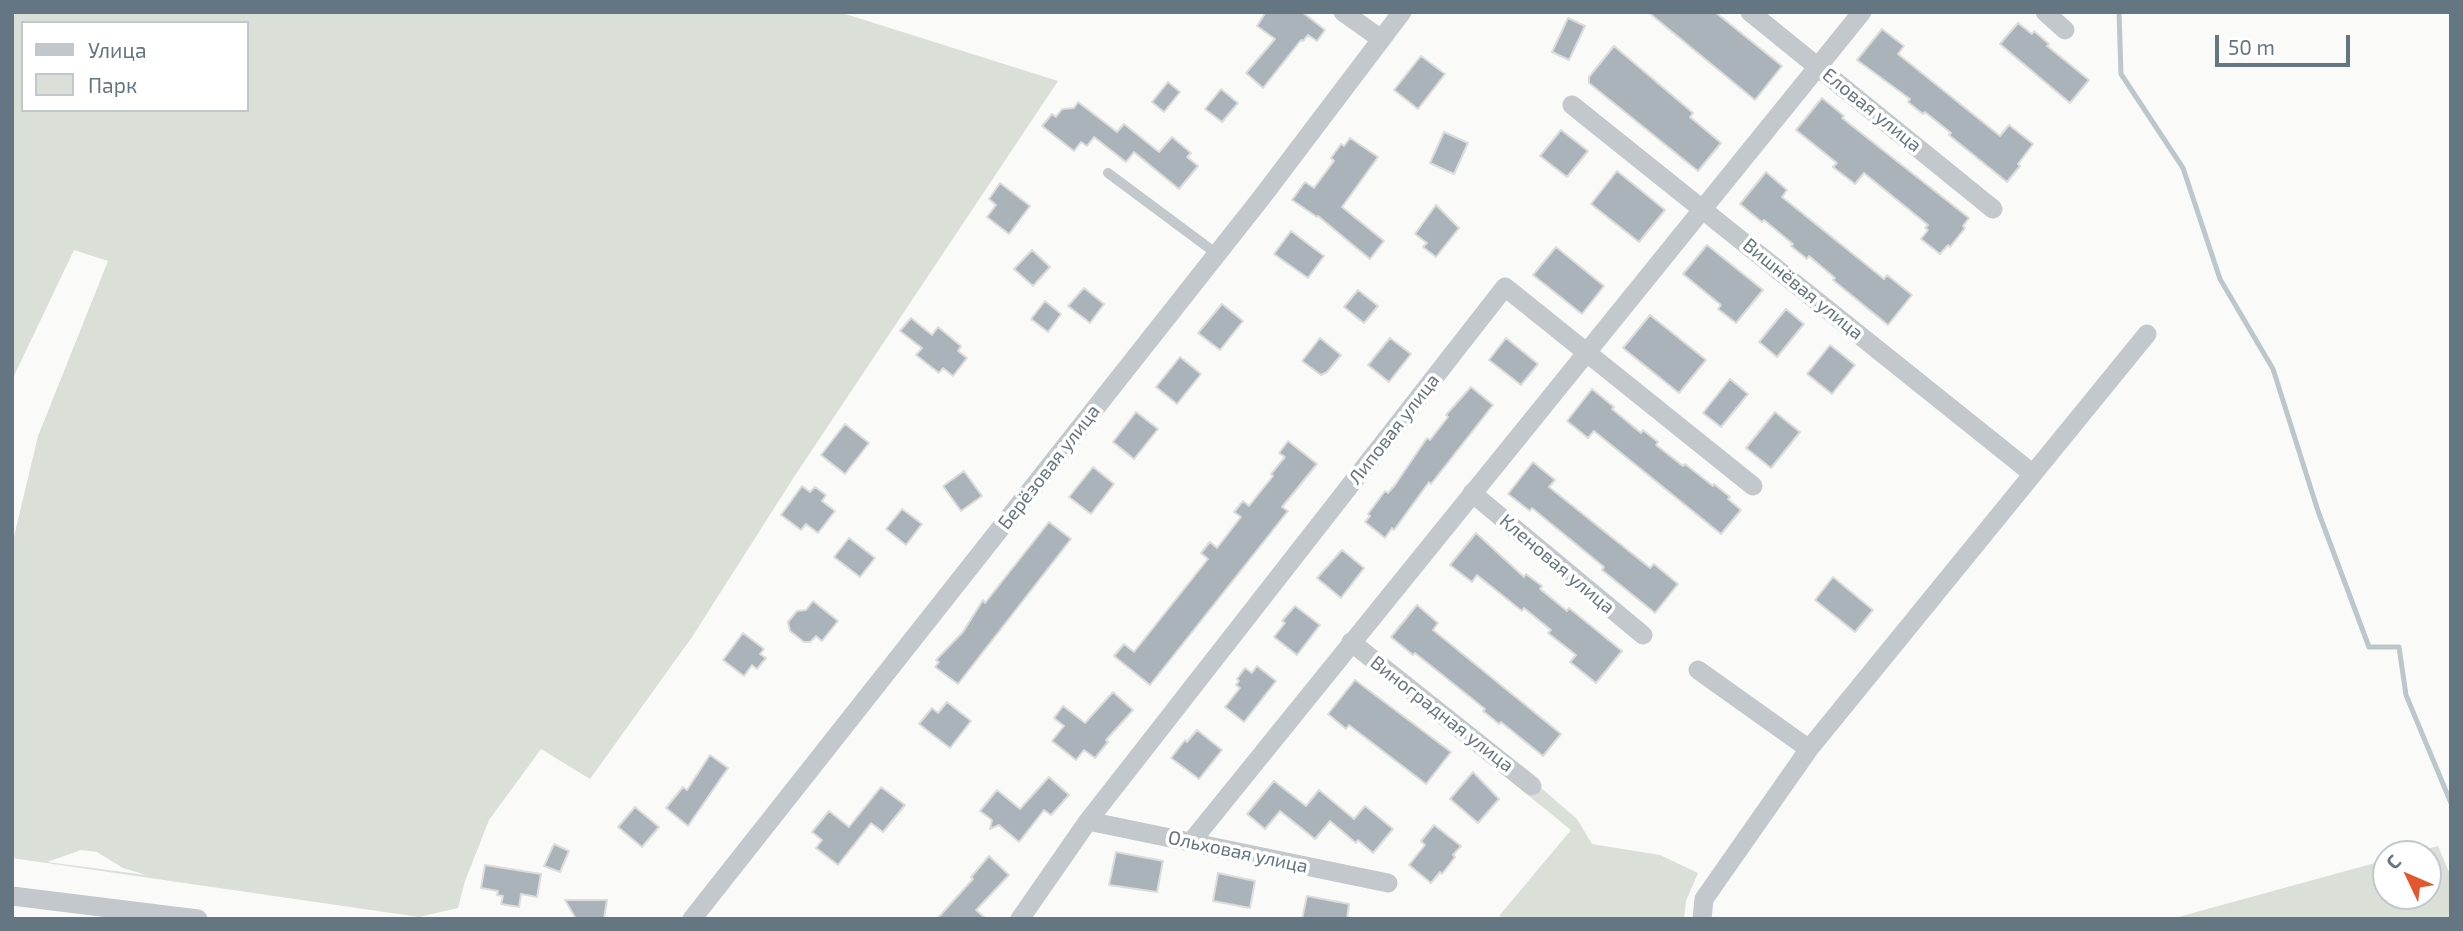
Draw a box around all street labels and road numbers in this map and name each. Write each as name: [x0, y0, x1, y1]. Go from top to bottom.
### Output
street label: Еловая улица: [1818, 63, 1926, 157]
street label: Вишнёвая улица: [1738, 234, 1868, 344]
street label: Липовая улица: [1344, 369, 1444, 489]
street label: Берёзовая улица: [993, 400, 1105, 534]
street label: Кленовая улица: [1495, 509, 1619, 619]
street label: Виноградная улица: [1366, 651, 1518, 777]
street label: Ольховая улица: [1166, 826, 1310, 878]

